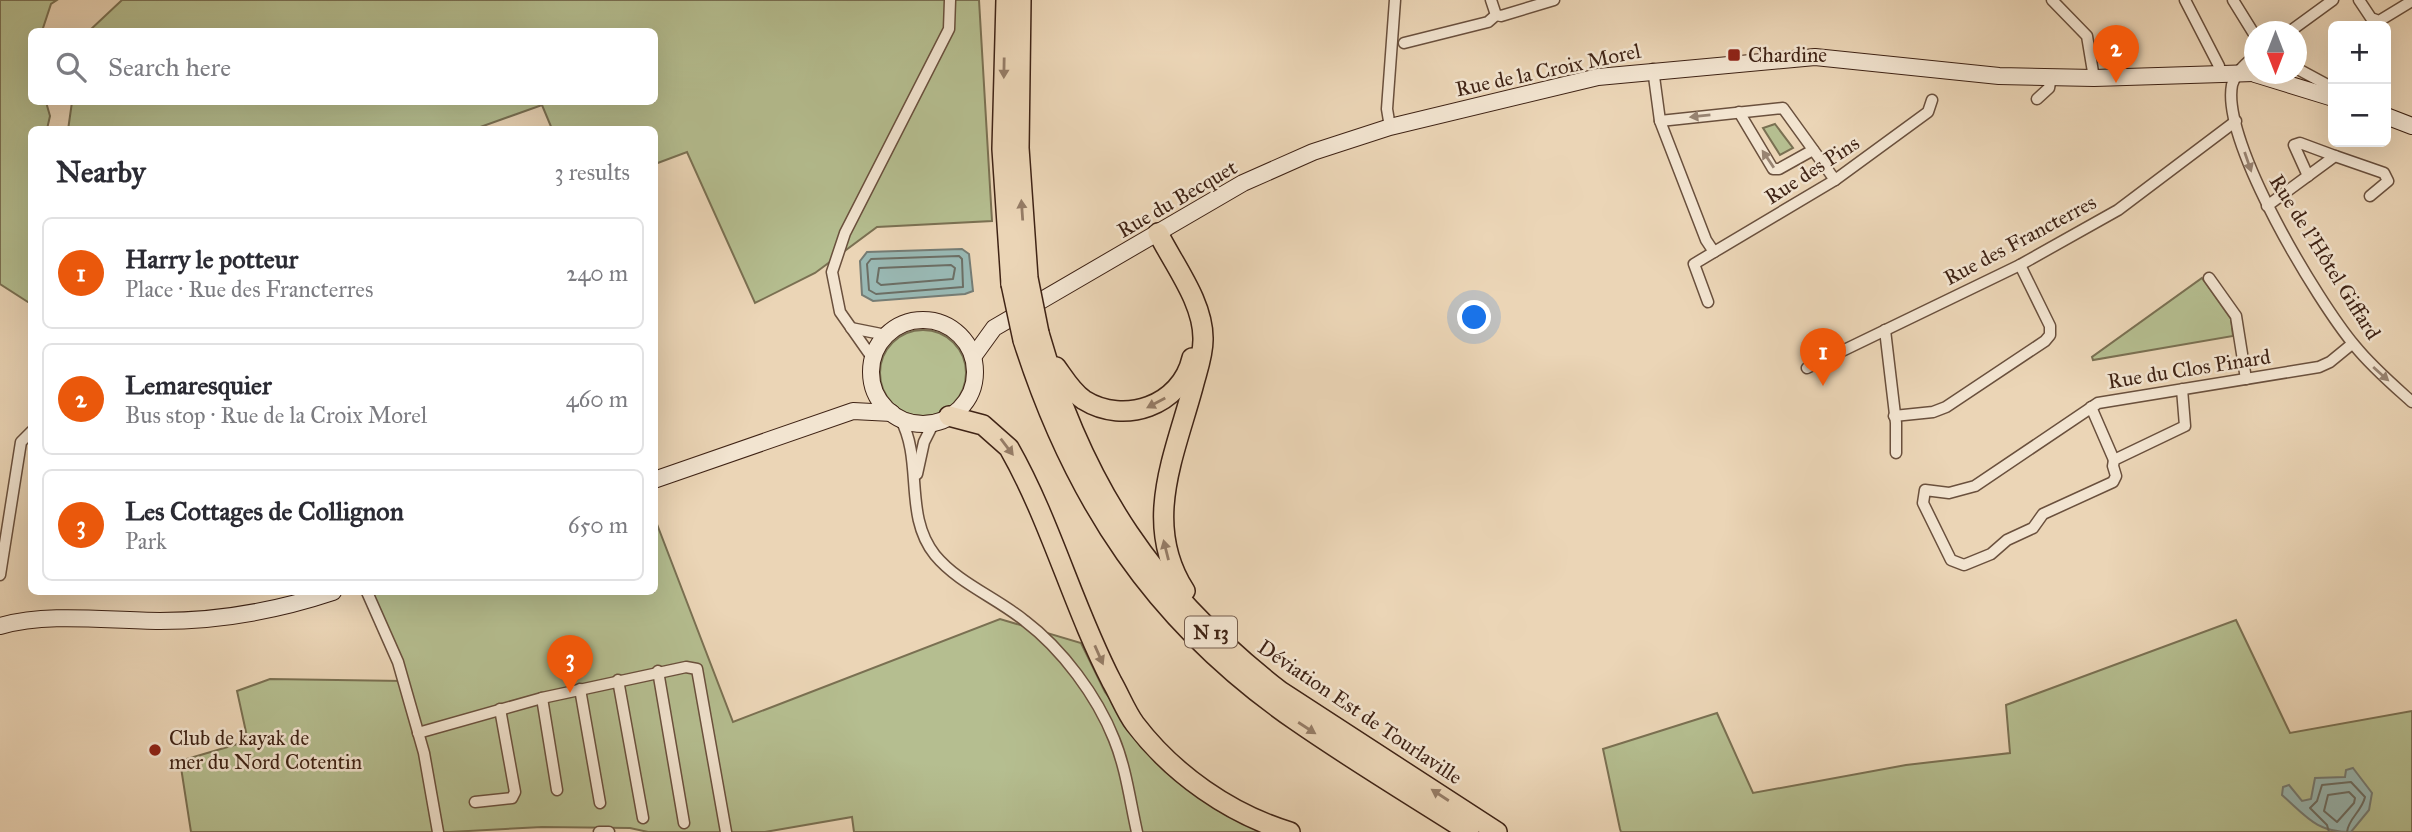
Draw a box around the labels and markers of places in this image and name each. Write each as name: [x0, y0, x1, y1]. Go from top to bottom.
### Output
pin: 2: [2093, 25, 2139, 83]
place label: Chardine: [1748, 42, 1827, 68]
marker: Chardine: [1726, 47, 1742, 63]
pin: 1: [1800, 328, 1846, 386]
pin: 3: [547, 635, 593, 693]
place label: Club de kayak de mer du Nord Cotentin: [169, 725, 362, 775]
marker: Club de kayak de mer du Nord Cotentin: [147, 742, 163, 758]

